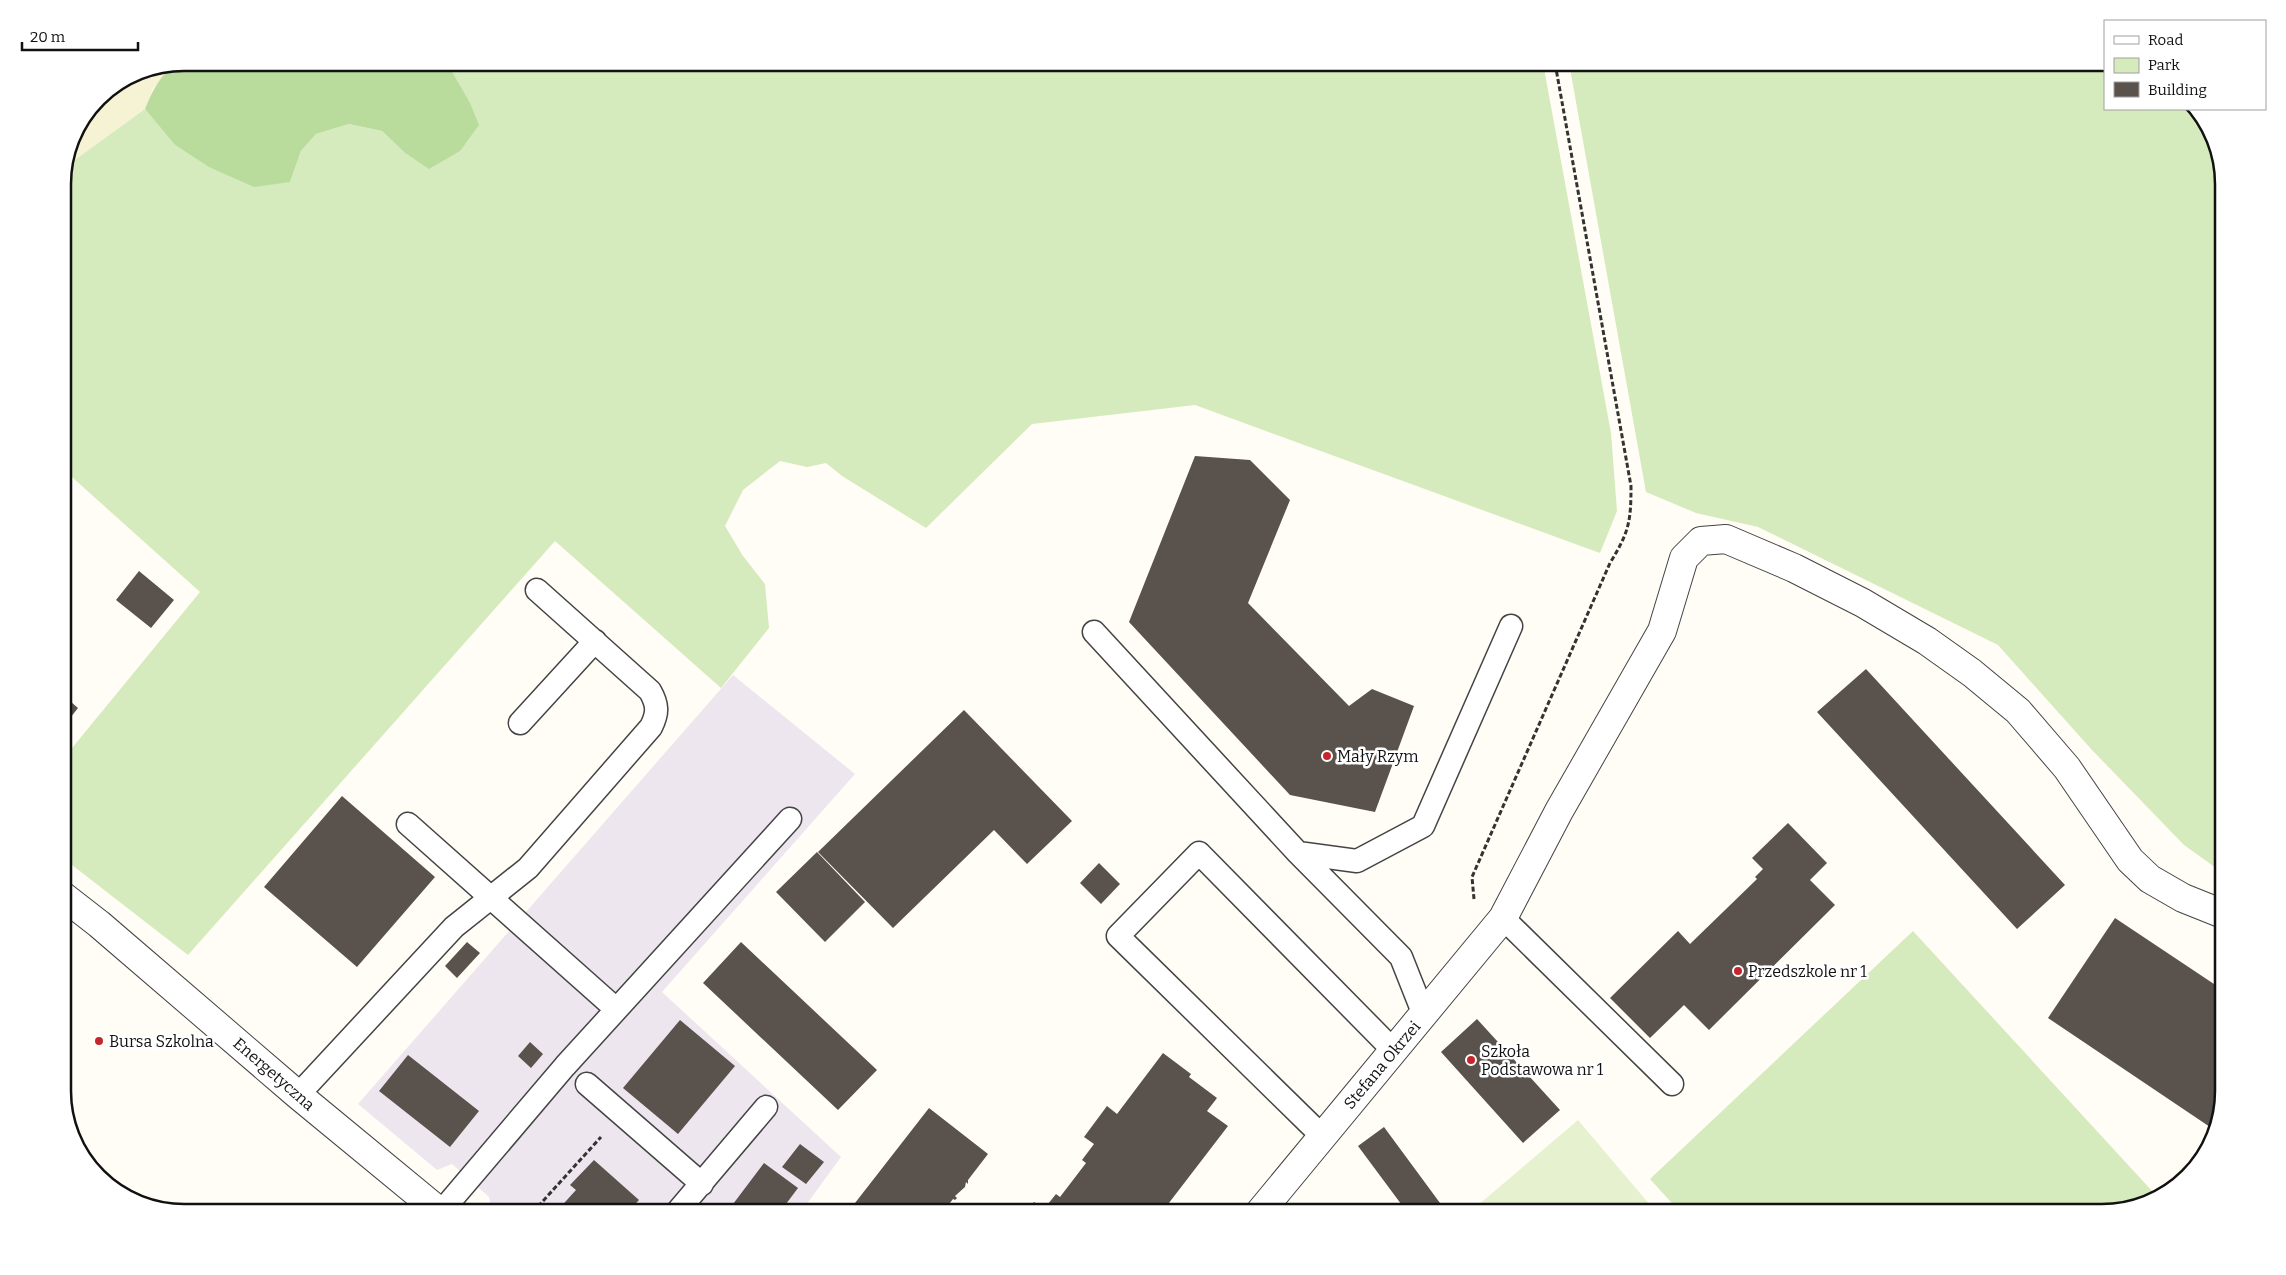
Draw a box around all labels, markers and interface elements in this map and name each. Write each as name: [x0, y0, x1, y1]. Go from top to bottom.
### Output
scale bar: [22, 20, 139, 52]
legend: [2104, 20, 2266, 110]
text: 20 m: [30, 28, 66, 46]
text: Road: [2148, 31, 2183, 49]
text: Park: [2148, 56, 2180, 74]
text: Building: [2148, 81, 2207, 99]
place label: Mały Rzym: [1337, 747, 1418, 766]
marker: Mały Rzym: [1321, 750, 1333, 762]
place label: Przedszkole nr 1: [1748, 962, 1867, 981]
marker: Przedszkole nr 1: [1732, 965, 1744, 977]
street label: Stefana Okrzei: [1340, 1017, 1424, 1113]
place label: Bursa Szkolna: [109, 1032, 214, 1051]
street label: Energetyczna: [229, 1034, 319, 1115]
marker: Bursa Szkolna: [93, 1035, 105, 1047]
place label: Szkoła Podstawowa nr 1: [1481, 1042, 1604, 1079]
marker: Szkoła Podstawowa nr 1: [1465, 1054, 1477, 1066]

